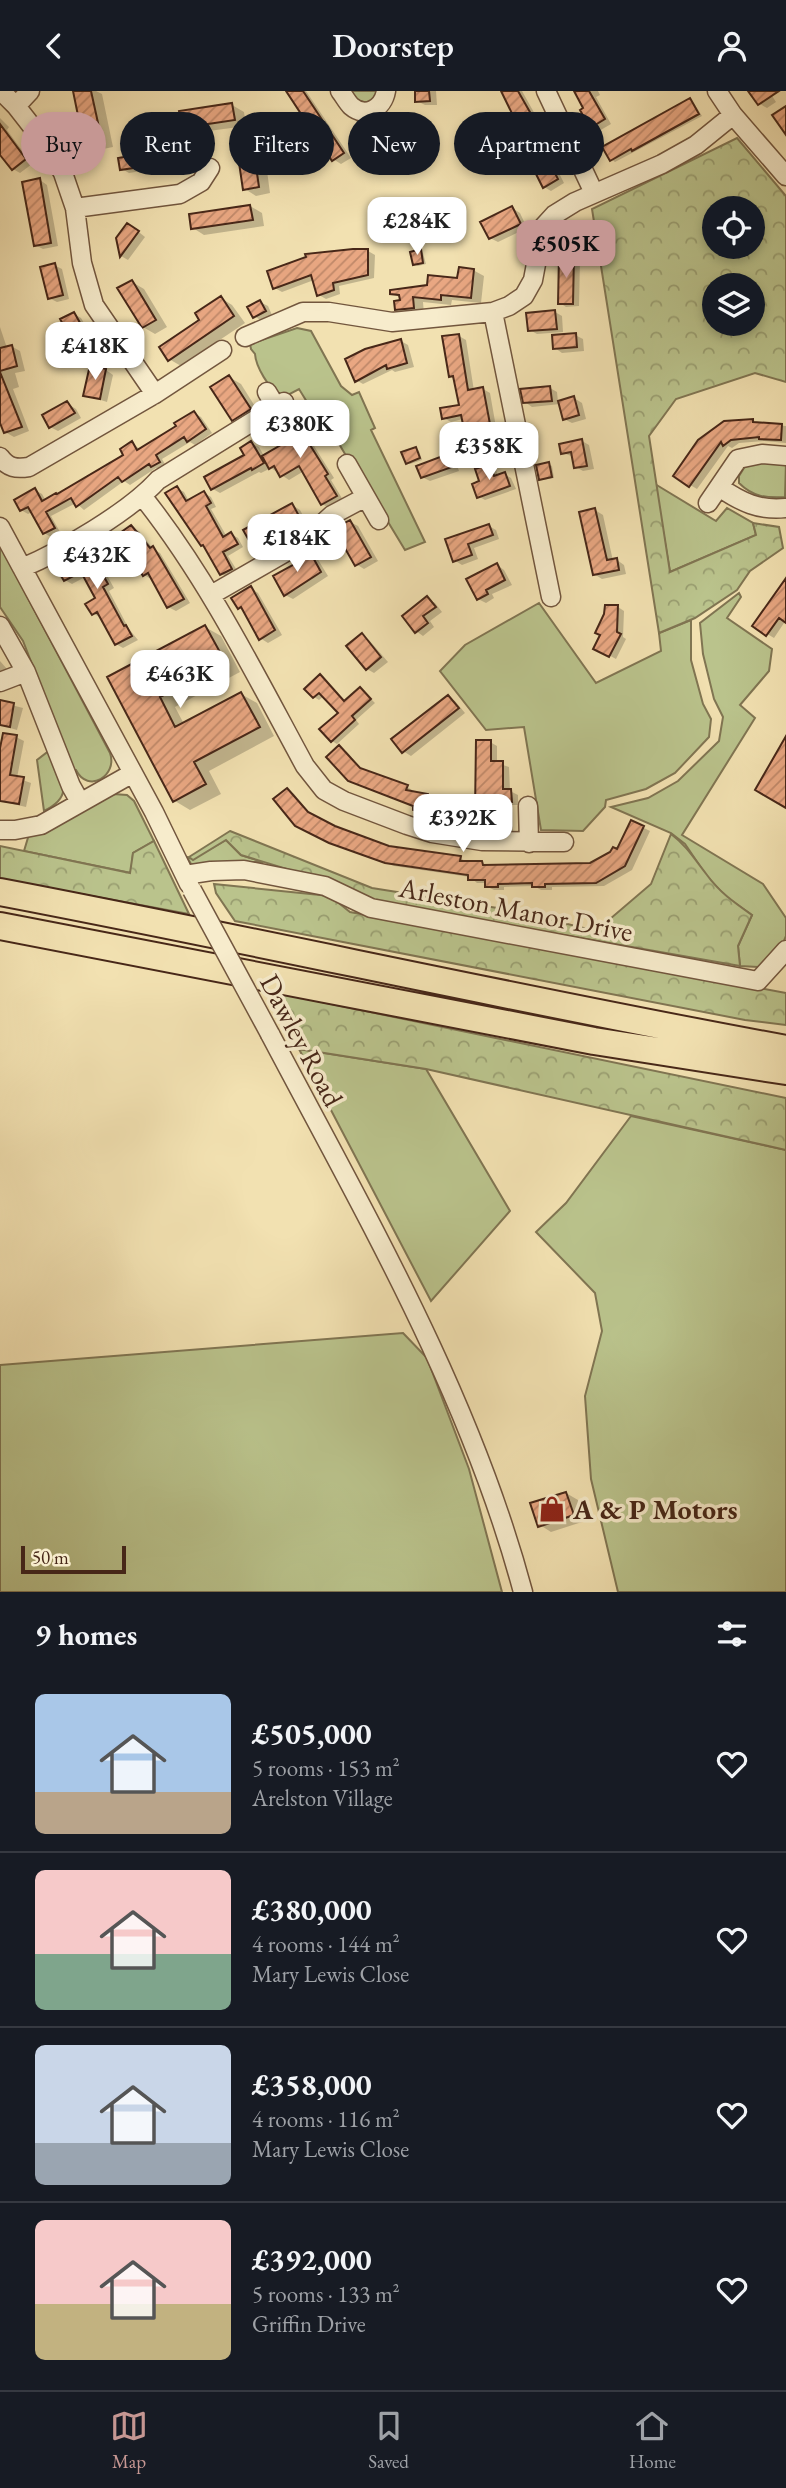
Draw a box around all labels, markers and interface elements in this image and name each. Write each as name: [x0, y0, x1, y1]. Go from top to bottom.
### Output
text: Doorstep: [332, 25, 454, 67]
icon: back: [35, 27, 73, 65]
icon: person: [713, 27, 751, 65]
chip: Buy: [21, 112, 106, 175]
chip: Rent: [120, 112, 215, 175]
chip: Filters: [229, 112, 334, 175]
chip: New: [348, 112, 440, 175]
chip: Apartment: [454, 112, 604, 175]
map controls: [702, 196, 765, 336]
button: locate: [702, 196, 765, 259]
pin: £284K: [368, 197, 466, 257]
text: £284K: [383, 205, 451, 235]
pin: £505K: [517, 221, 615, 280]
text: £505K: [532, 228, 600, 258]
button: layers: [702, 273, 765, 336]
pin: £418K: [46, 323, 144, 382]
text: £418K: [61, 330, 129, 360]
pin: £380K: [251, 401, 349, 460]
text: £380K: [266, 408, 334, 438]
pin: £358K: [440, 423, 538, 482]
text: £358K: [455, 430, 523, 460]
pin: £184K: [248, 515, 346, 574]
text: £184K: [263, 522, 331, 552]
pin: £432K: [48, 531, 146, 591]
text: £432K: [63, 539, 131, 569]
pin: £463K: [131, 651, 229, 710]
text: £463K: [146, 658, 214, 688]
pin: £392K: [414, 795, 512, 854]
text: £392K: [429, 802, 497, 832]
street label: Arleston Manor Drive: [395, 868, 636, 949]
street label: Dawley Road: [252, 968, 352, 1113]
place label: A & P Motors: [572, 1491, 738, 1527]
shop icon: A & P Motors: [537, 1494, 567, 1524]
scale bar: [21, 1543, 126, 1575]
text: 50 m: [32, 1545, 69, 1570]
text: 9 homes: [35, 1615, 137, 1654]
icon: filters: [713, 1615, 751, 1653]
text: £505,000: [252, 1714, 372, 1753]
icon: home: [91, 1722, 175, 1806]
icon: heart: [713, 1745, 751, 1783]
text: 5 rooms · 153 m²: [252, 1753, 400, 1783]
text: Arelston Village: [252, 1783, 393, 1813]
text: £380,000: [252, 1890, 372, 1929]
icon: home: [91, 1898, 175, 1982]
icon: heart: [713, 1921, 751, 1959]
text: 4 rooms · 144 m²: [252, 1929, 400, 1959]
text: Mary Lewis Close: [252, 1959, 409, 1989]
text: £358,000: [252, 2065, 372, 2104]
icon: home: [91, 2073, 175, 2157]
icon: heart: [713, 2096, 751, 2134]
text: 4 rooms · 116 m²: [252, 2104, 400, 2134]
text: Mary Lewis Close: [252, 2134, 409, 2164]
text: £392,000: [252, 2240, 372, 2279]
icon: home: [91, 2248, 175, 2332]
icon: heart: [713, 2271, 751, 2309]
text: 5 rooms · 133 m²: [252, 2279, 400, 2309]
text: Griffin Drive: [252, 2309, 366, 2339]
tab: Map: [110, 2407, 148, 2474]
tab: Saved: [368, 2407, 409, 2474]
tab: Home: [629, 2407, 676, 2474]

